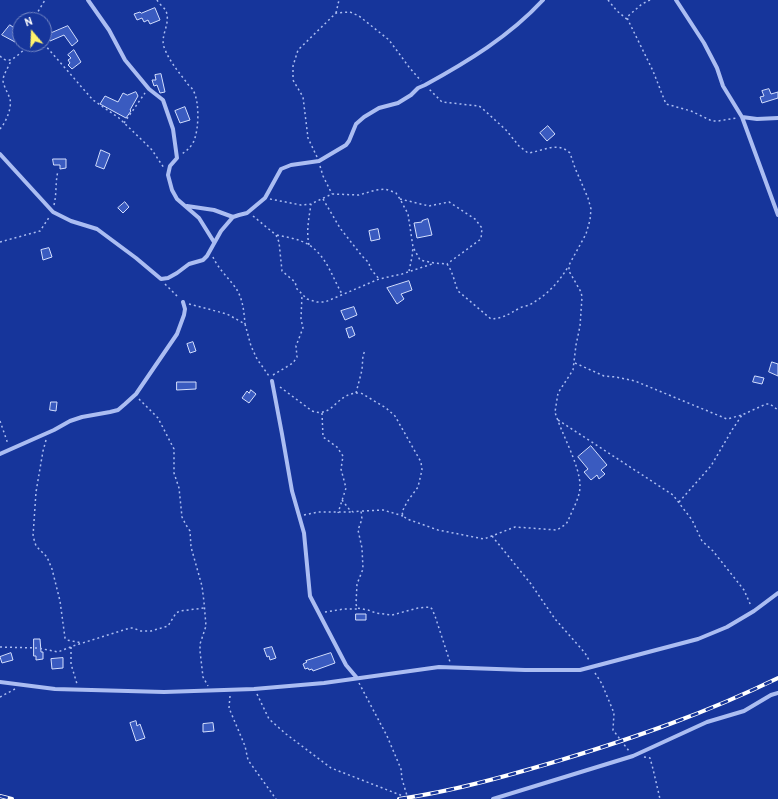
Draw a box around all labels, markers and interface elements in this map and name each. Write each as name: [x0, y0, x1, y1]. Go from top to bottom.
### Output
north arrow: [12, 12, 52, 52]
text: N: [23, 14, 34, 29]

